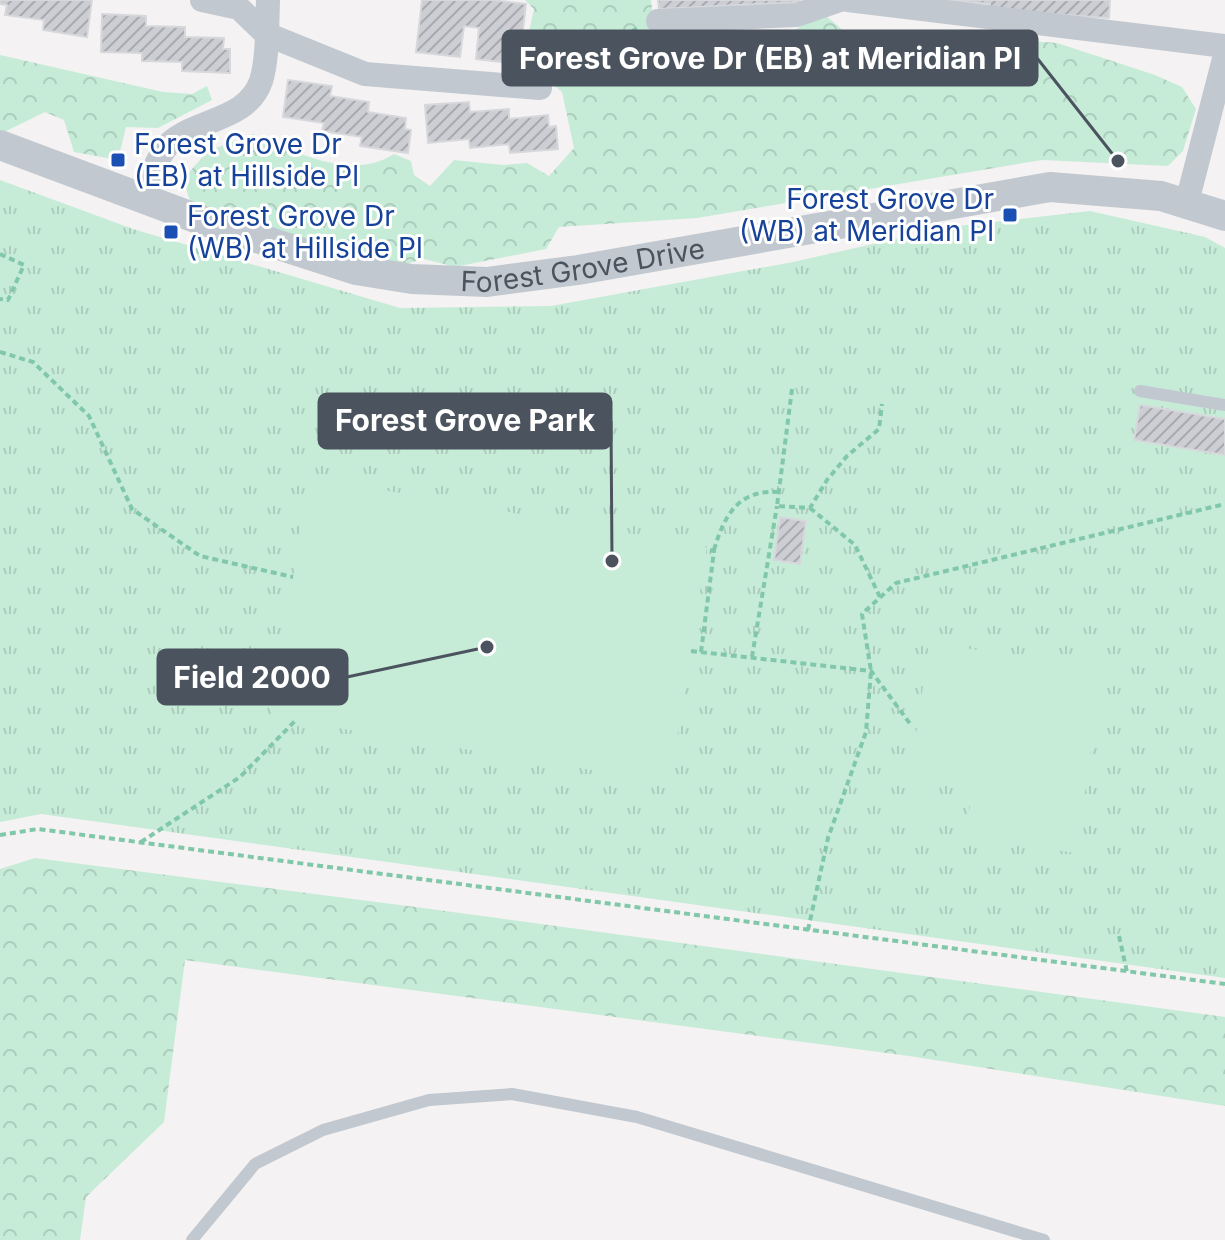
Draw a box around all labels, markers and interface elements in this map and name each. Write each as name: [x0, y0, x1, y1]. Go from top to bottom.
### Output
callout: Forest Grove Dr (EB) at Meridian Pl: [503, 31, 1037, 85]
text: Forest Grove Dr (EB) at Meridian Pl: [519, 40, 1021, 76]
place label: Forest Grove Dr (EB) at Hillside Pl: [134, 127, 359, 193]
marker: Forest Grove Dr (EB) at Hillside Pl: [109, 151, 127, 169]
place label: Forest Grove Dr (WB) at Meridian Pl: [739, 182, 994, 248]
place label: Forest Grove Dr (WB) at Hillside Pl: [187, 199, 423, 265]
marker: Forest Grove Dr (WB) at Meridian Pl: [1001, 206, 1019, 224]
marker: Forest Grove Dr (WB) at Hillside Pl: [162, 223, 180, 241]
street label: Forest Grove Drive: [460, 231, 707, 299]
callout: Forest Grove Park: [319, 394, 611, 448]
text: Forest Grove Park: [335, 402, 596, 438]
callout: Field 2000: [158, 650, 347, 704]
text: Field 2000: [173, 659, 331, 695]

